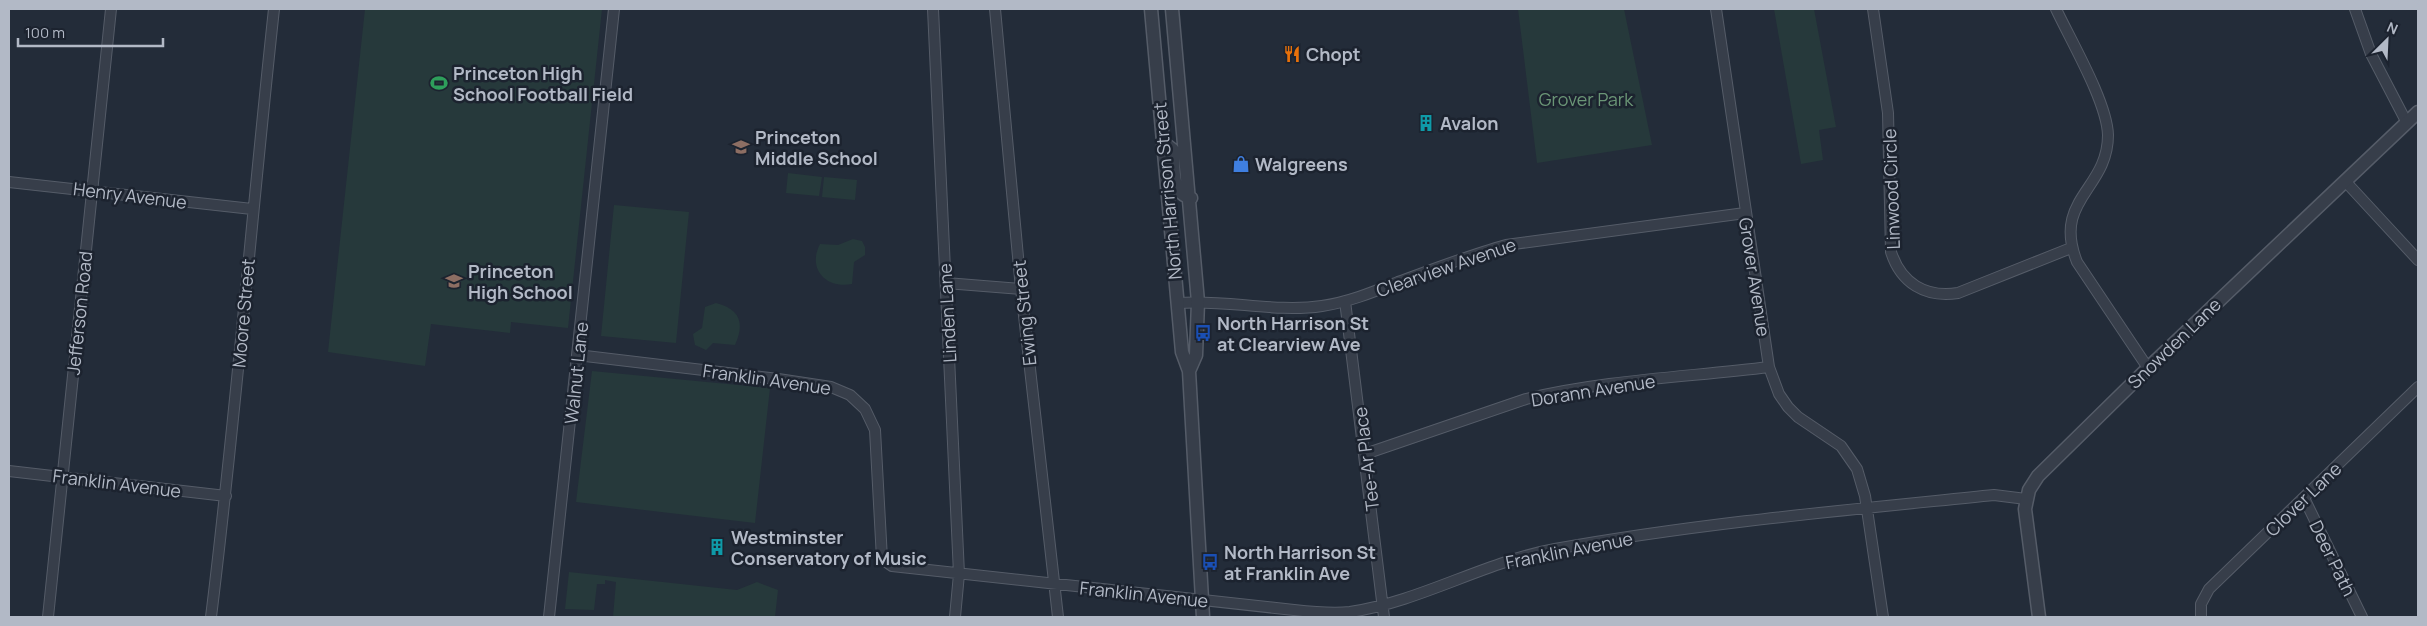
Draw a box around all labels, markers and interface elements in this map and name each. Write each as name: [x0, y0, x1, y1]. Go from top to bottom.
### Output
scale bar: [18, 15, 162, 47]
north arrow: [2362, 15, 2412, 65]
text: N: [2384, 17, 2401, 38]
text: 100 m: [25, 22, 65, 43]
place label: Chopt: [1306, 42, 1361, 66]
restaurant icon: Chopt: [1282, 44, 1302, 64]
place label: Princeton High School Football Field: [453, 61, 633, 106]
sports icon: Princeton High School Football Field: [429, 73, 449, 93]
park label: Grover Park: [1539, 87, 1634, 111]
street label: North Harrison Street: [1147, 101, 1187, 281]
place label: Avalon: [1440, 111, 1499, 135]
building icon: Avalon: [1416, 113, 1436, 133]
place label: Princeton Middle School: [755, 125, 878, 170]
street label: Linwood Circle: [1877, 128, 1905, 250]
school or university icon: Princeton Middle School: [731, 137, 751, 157]
place label: Walgreens: [1255, 152, 1348, 176]
shop icon: Walgreens: [1231, 154, 1251, 174]
street label: Henry Avenue: [72, 176, 188, 214]
street label: Grover Avenue: [1734, 216, 1776, 338]
street label: Clearview Avenue: [1373, 232, 1519, 302]
street label: Jefferson Road: [61, 250, 97, 376]
street label: Moore Street: [226, 257, 260, 369]
place label: Princeton High School: [468, 259, 573, 304]
street label: Ewing Street: [1007, 259, 1041, 367]
street label: Linden Lane: [932, 263, 962, 363]
school or university icon: Princeton High School: [444, 271, 464, 291]
street label: Snowden Lane: [2122, 292, 2226, 394]
place label: North Harrison St at Clearview Ave: [1217, 311, 1369, 356]
street label: Walnut Lane: [559, 321, 593, 425]
bus stop icon: North Harrison St at Clearview Ave: [1193, 323, 1213, 343]
street label: Franklin Avenue: [701, 358, 833, 400]
street label: Dorann Avenue: [1529, 368, 1657, 412]
street label: Tee-Ar Place: [1348, 406, 1384, 512]
street label: Clover Lane: [2260, 457, 2346, 541]
street label: Franklin Avenue: [51, 463, 183, 503]
street label: Deer Path: [2304, 516, 2362, 600]
place label: Westminster Conservatory of Music: [731, 525, 927, 570]
street label: Franklin Avenue: [1503, 526, 1635, 574]
building icon: Westminster Conservatory of Music: [707, 537, 727, 557]
place label: North Harrison St at Franklin Ave: [1224, 540, 1376, 585]
bus stop icon: North Harrison St at Franklin Ave: [1200, 552, 1220, 572]
street label: Franklin Avenue: [1079, 575, 1209, 613]

